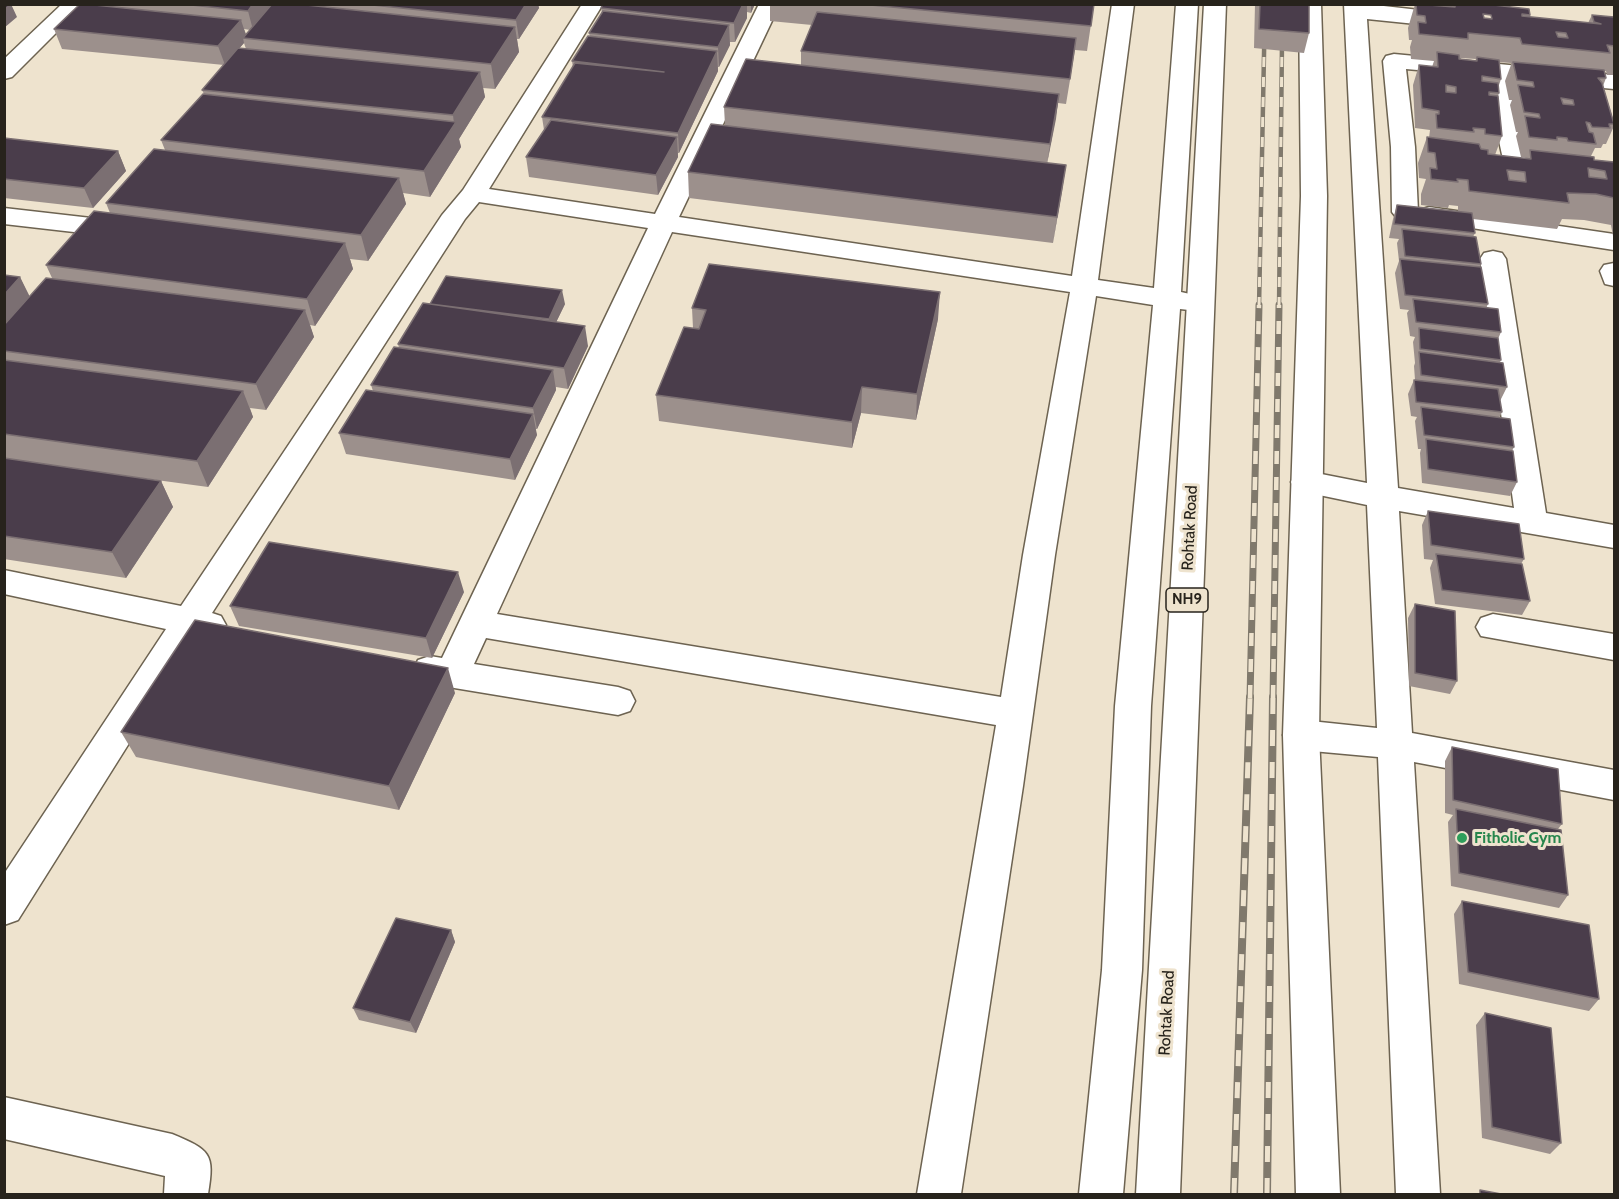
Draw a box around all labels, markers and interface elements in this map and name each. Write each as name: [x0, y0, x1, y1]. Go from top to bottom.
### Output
street label: Rohtak Road: [1178, 485, 1202, 571]
road number: NH9: [1166, 588, 1208, 612]
place label: Fitholic Gym: [1474, 828, 1561, 848]
marker: Fitholic Gym: [1455, 831, 1469, 845]
street label: Rohtak Road: [1155, 970, 1179, 1056]

